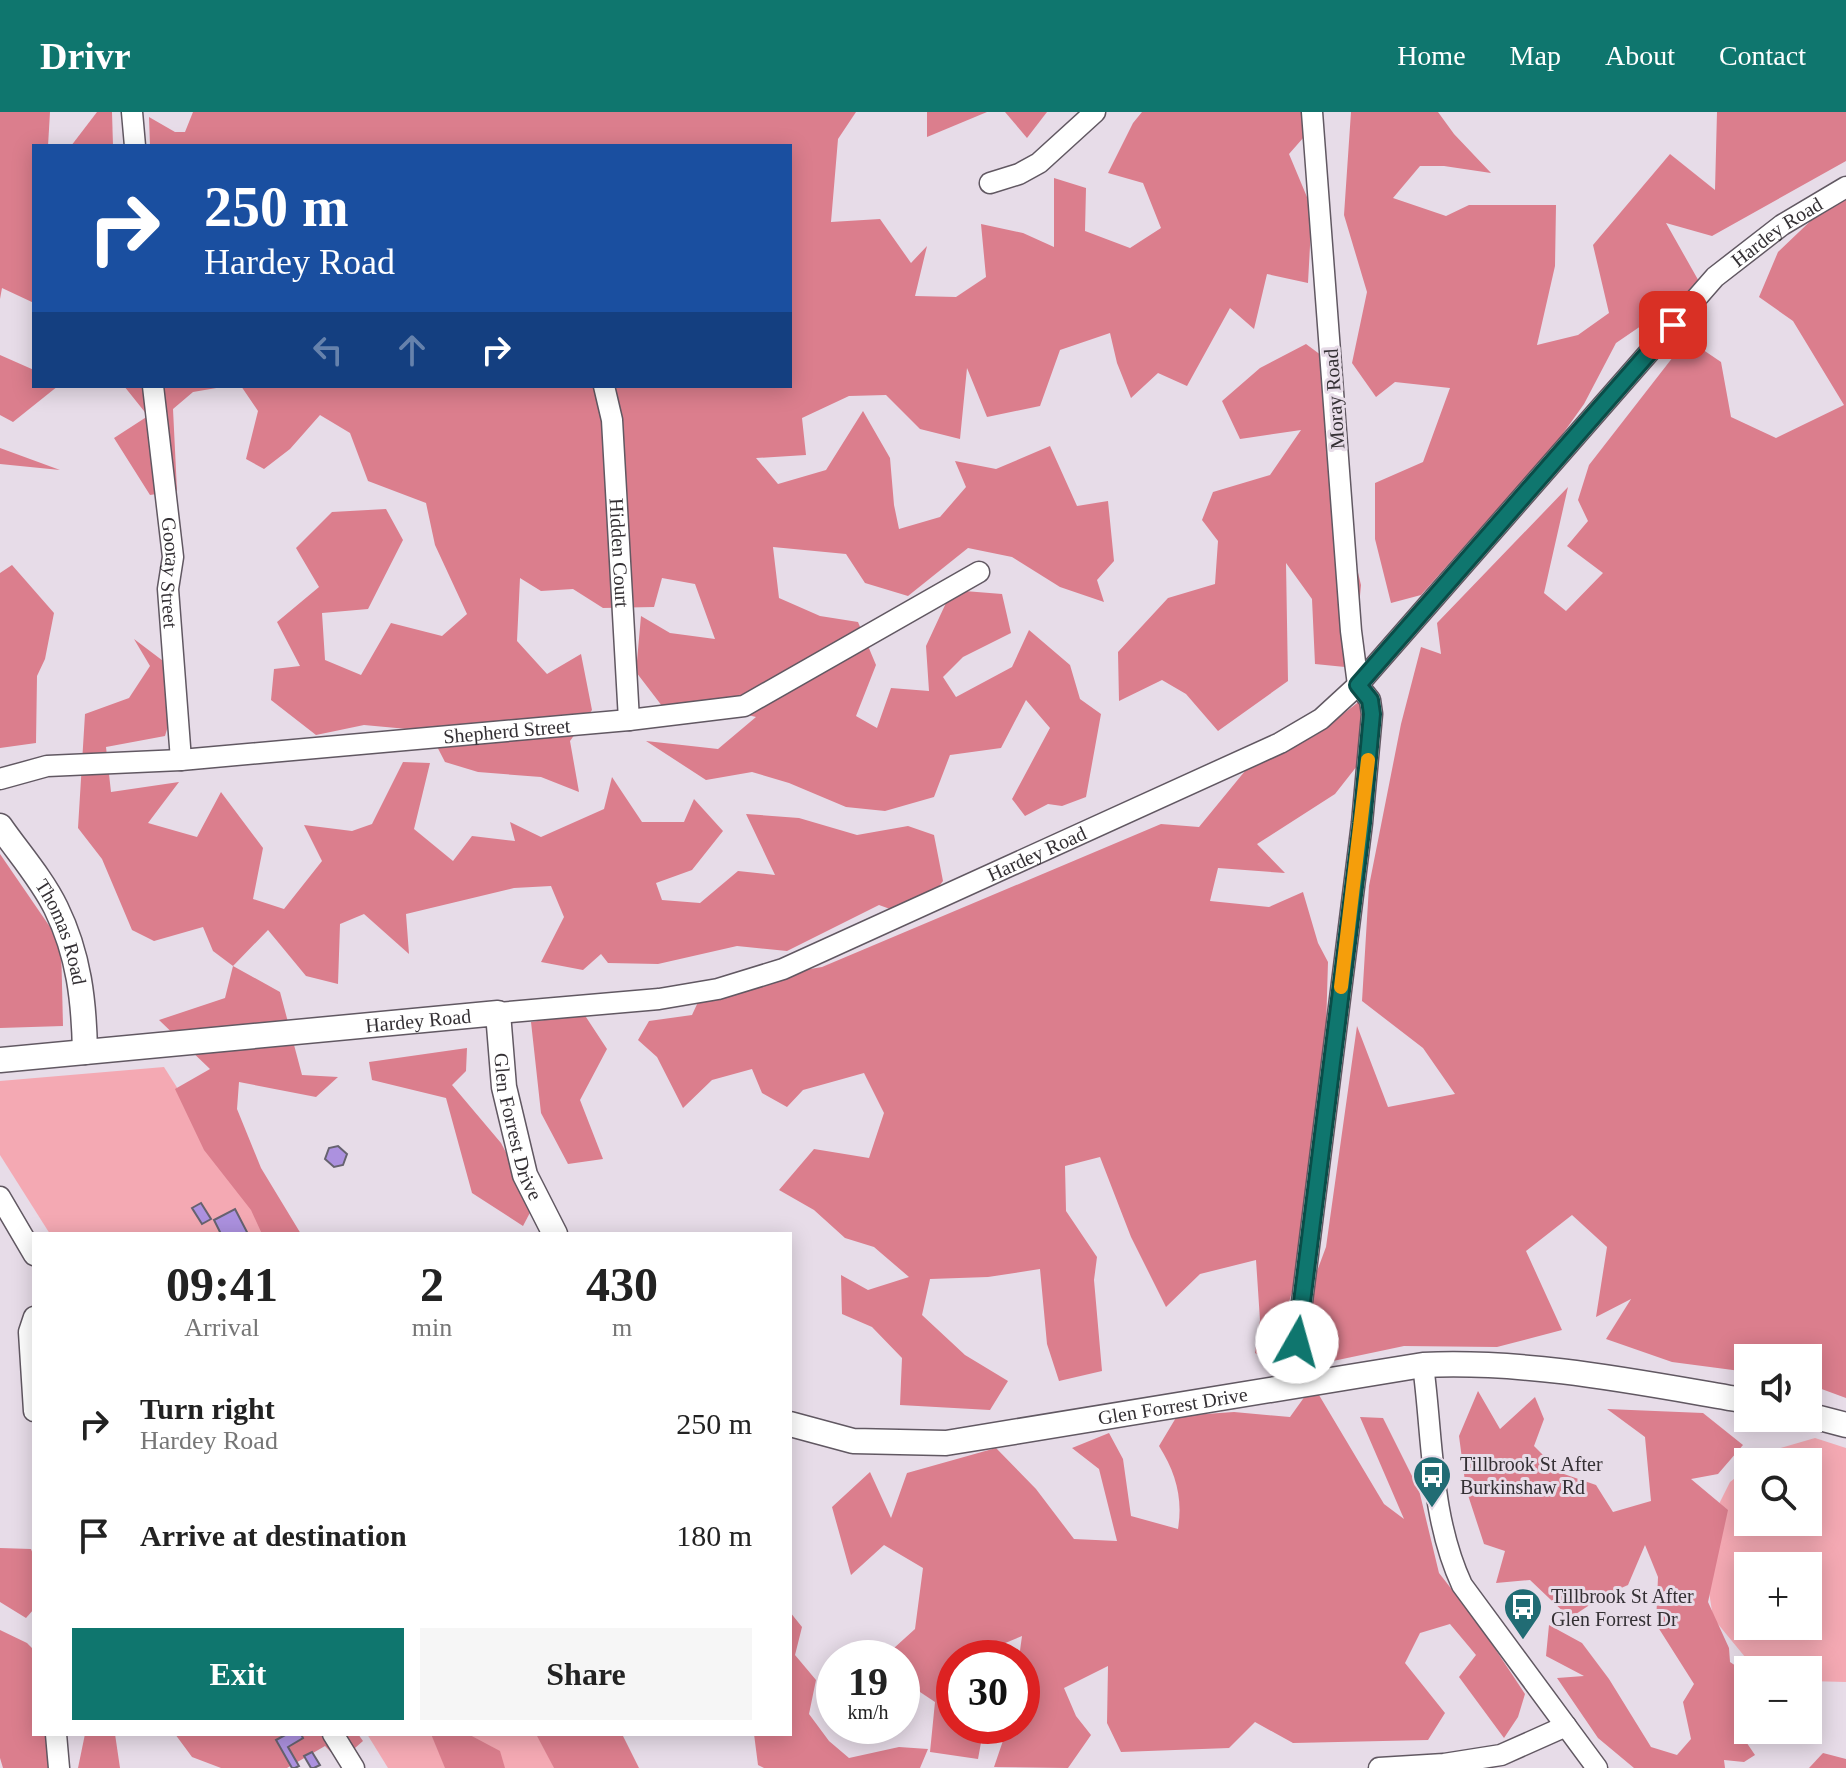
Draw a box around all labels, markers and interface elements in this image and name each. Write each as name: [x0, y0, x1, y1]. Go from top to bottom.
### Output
text: Drivr: [40, 35, 131, 77]
text: Home: [1397, 40, 1466, 71]
text: Map: [1510, 40, 1561, 71]
text: About: [1605, 40, 1675, 71]
text: Contact: [1719, 40, 1806, 71]
icon: right: [72, 176, 176, 280]
text: 250 m: [204, 176, 349, 238]
street label: Hardey Road: [1727, 193, 1826, 271]
text: Hardey Road: [204, 242, 395, 282]
pin: [1639, 291, 1707, 359]
icon: arrive: [1651, 303, 1695, 347]
icon: left: [306, 328, 350, 372]
icon: ahead: [390, 328, 434, 372]
icon: right: [474, 328, 518, 372]
street label: Moray Road: [1320, 348, 1349, 450]
street label: Hidden Court: [605, 498, 634, 609]
street label: Gooray Street: [157, 516, 184, 629]
street label: Shepherd Street: [442, 714, 572, 748]
street label: Hardey Road: [984, 822, 1089, 886]
street label: Thomas Road: [31, 875, 91, 986]
street label: Hardey Road: [364, 1005, 472, 1036]
street label: Glen Forrest Drive: [490, 1052, 547, 1204]
text: 09:41: [166, 1258, 278, 1311]
text: 2: [420, 1258, 444, 1311]
text: 430: [586, 1258, 658, 1311]
position arrow: [1255, 1300, 1339, 1384]
text: Arrival: [184, 1313, 259, 1342]
text: min: [412, 1313, 452, 1342]
text: m: [612, 1313, 632, 1342]
map controls: [1734, 1344, 1822, 1744]
button: sound: [1734, 1344, 1822, 1432]
street label: Glen Forrest Drive: [1096, 1383, 1249, 1429]
text: Turn right: [140, 1392, 275, 1425]
icon: right: [72, 1402, 116, 1446]
text: 250 m: [676, 1407, 752, 1440]
text: Hardey Road: [140, 1426, 278, 1455]
button: search: [1734, 1448, 1822, 1536]
place label: Tillbrook St After Burkinshaw Rd: [1460, 1453, 1603, 1498]
bus stop icon: Tillbrook St After Burkinshaw Rd: [1411, 1454, 1453, 1509]
icon: arrive: [72, 1514, 116, 1558]
text: Arrive at destination: [140, 1519, 407, 1552]
text: 180 m: [676, 1519, 752, 1552]
button: +: [1734, 1552, 1822, 1640]
place label: Tillbrook St After Glen Forrest Dr: [1551, 1585, 1694, 1630]
bus stop icon: Tillbrook St After Glen Forrest Dr: [1502, 1586, 1544, 1641]
button: Exit: [72, 1628, 404, 1720]
button: Share: [420, 1628, 752, 1720]
speed limit sign: 30: [936, 1640, 1040, 1744]
button: −: [1734, 1656, 1822, 1744]
text: 19: [848, 1659, 888, 1704]
text: km/h: [847, 1701, 889, 1723]

